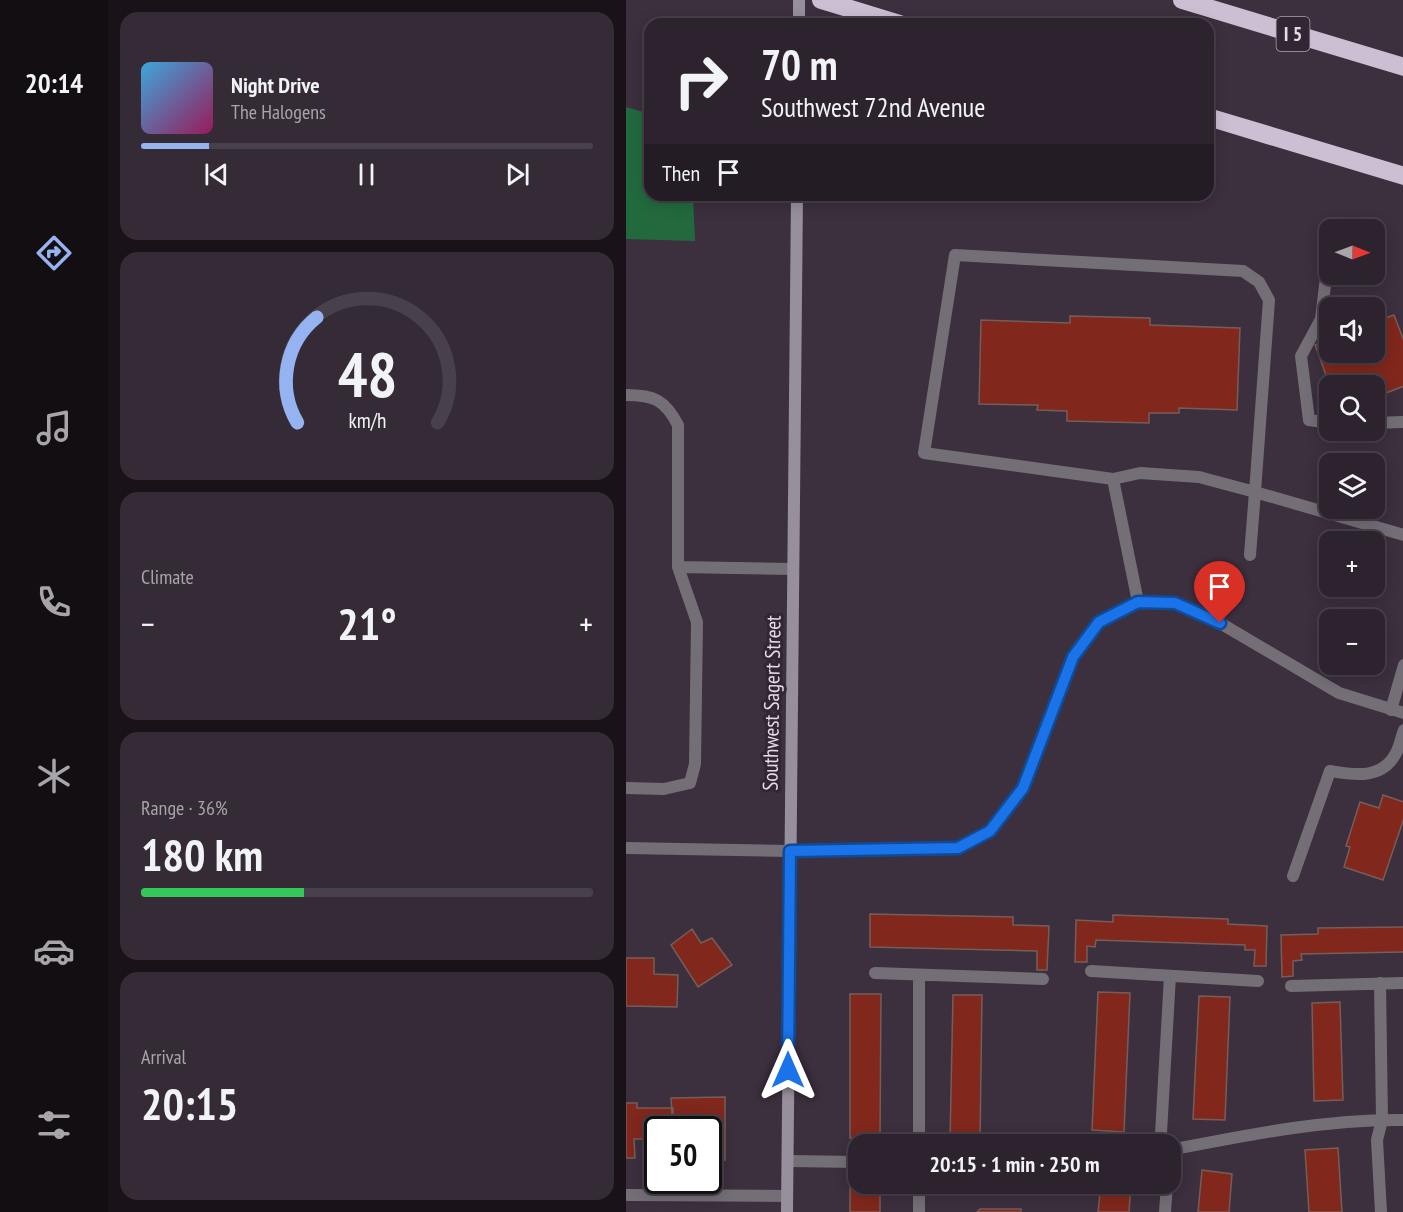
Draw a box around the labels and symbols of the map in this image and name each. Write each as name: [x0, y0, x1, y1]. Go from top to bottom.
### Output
road number: I 5: [1276, 17, 1310, 51]
north arrow: [1319, 219, 1385, 285]
pin: [1194, 561, 1245, 623]
street label: Southwest Sagert Street: [756, 615, 787, 791]
position arrow: [756, 1038, 820, 1102]
speed limit sign: 50: [644, 1116, 722, 1194]

